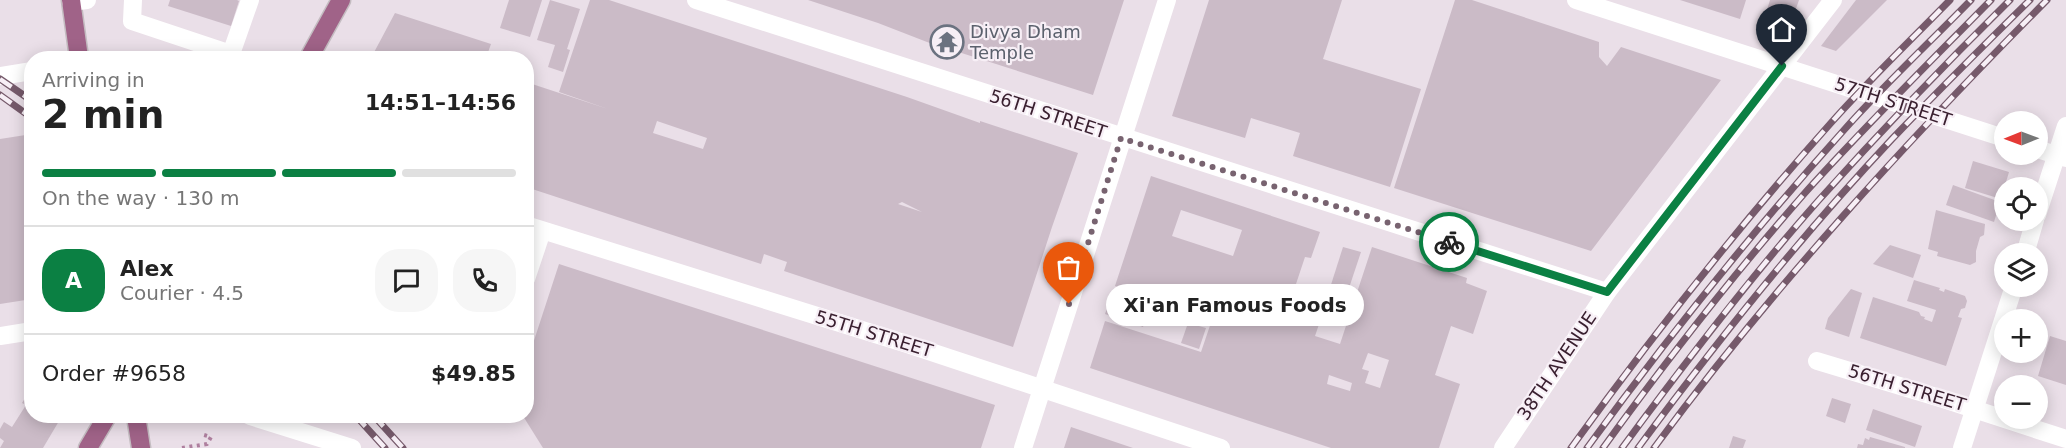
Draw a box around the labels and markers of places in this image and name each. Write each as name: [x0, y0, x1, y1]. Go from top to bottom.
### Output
pin: [1756, 4, 1807, 66]
place label: Divya Dham Temple: [969, 21, 1081, 63]
temple icon: Divya Dham Temple: [929, 24, 965, 60]
pin: [1043, 242, 1094, 304]
callout: Xi'an Famous Foods: [1105, 283, 1363, 325]

